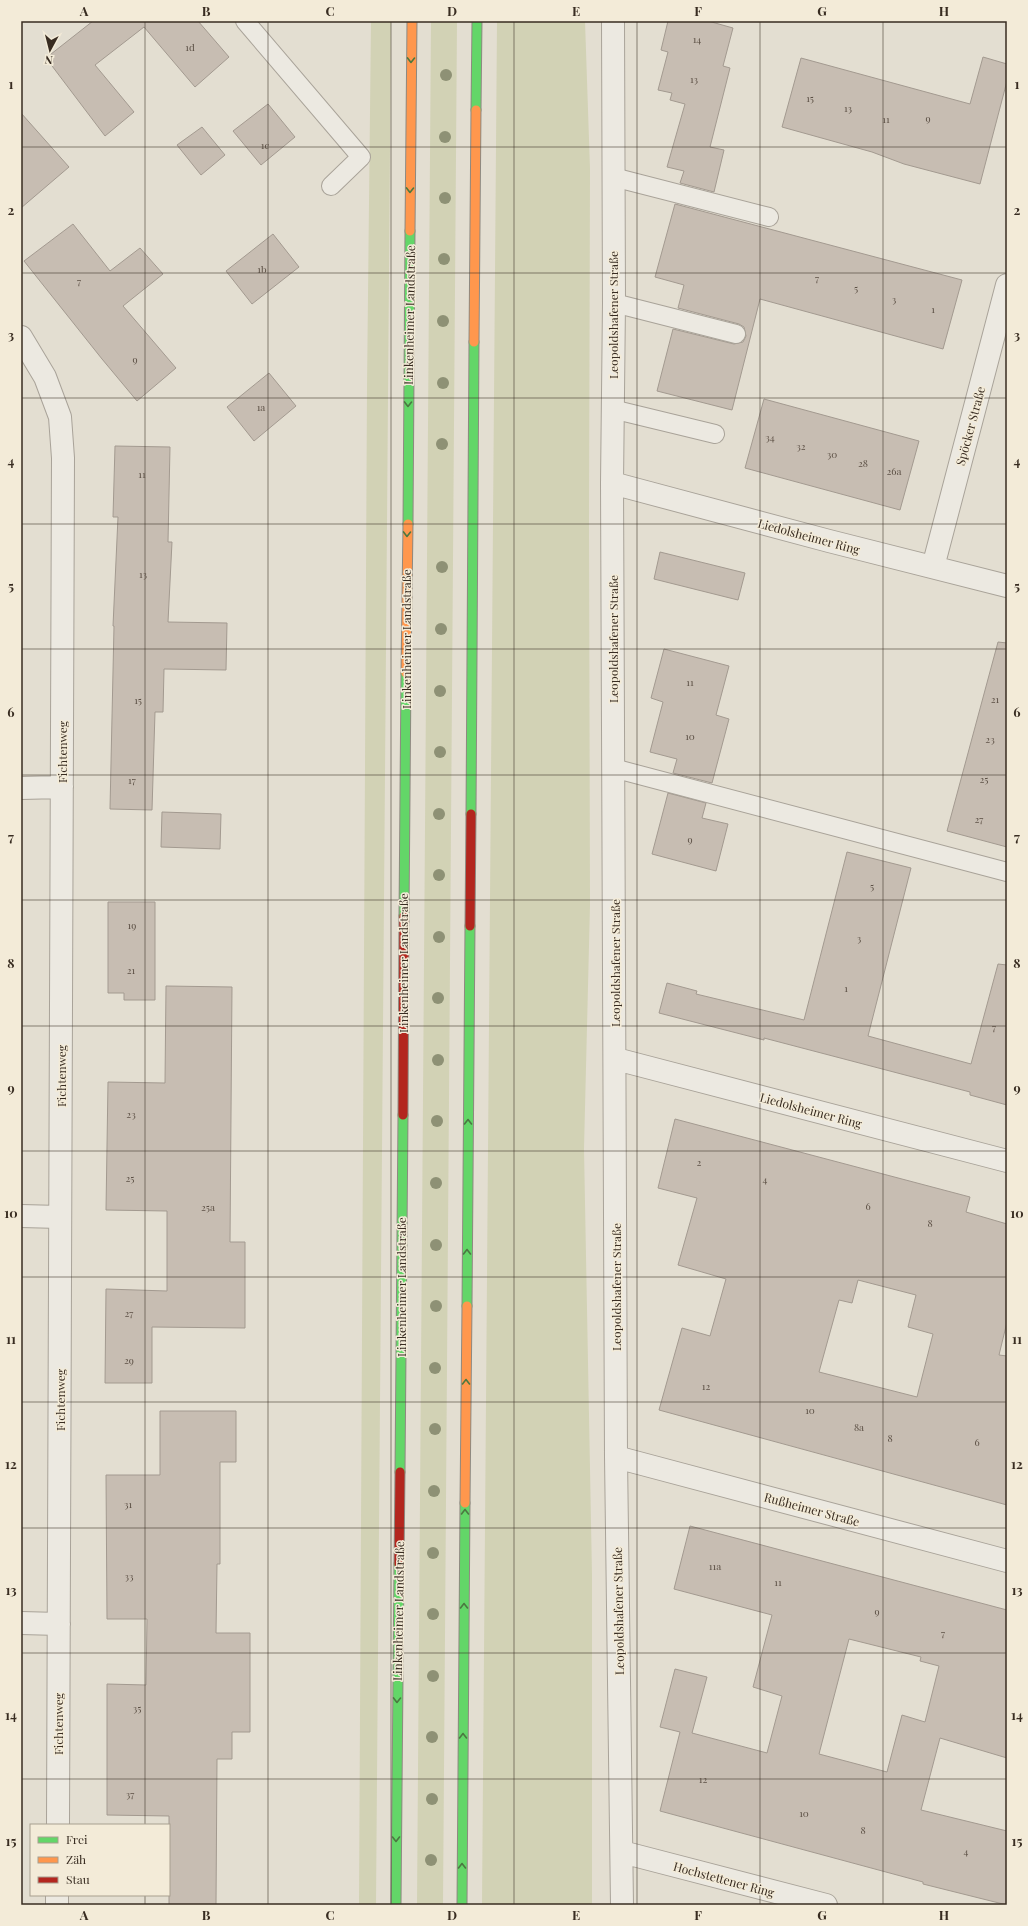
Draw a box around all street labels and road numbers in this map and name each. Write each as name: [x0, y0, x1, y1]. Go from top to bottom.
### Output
street label: Linkenheimer Landstraße: [400, 245, 418, 385]
street label: Leopoldshafener Straße: [605, 251, 621, 379]
street label: Spöcker Straße: [952, 385, 988, 467]
street label: Liedolsheimer Ring: [756, 515, 862, 557]
street label: Linkenheimer Landstraße: [398, 569, 414, 709]
street label: Leopoldshafener Straße: [605, 575, 621, 703]
street label: Fichtenweg: [54, 720, 70, 783]
street label: Linkenheimer Landstraße: [395, 893, 411, 1033]
street label: Leopoldshafener Straße: [607, 899, 623, 1027]
street label: Fichtenweg: [53, 1044, 69, 1107]
street label: Liedolsheimer Ring: [758, 1089, 864, 1131]
street label: Linkenheimer Landstraße: [393, 1217, 409, 1357]
street label: Leopoldshafener Straße: [608, 1223, 624, 1351]
street label: Fichtenweg: [52, 1368, 68, 1431]
street label: Rußheimer Straße: [762, 1489, 862, 1529]
street label: Linkenheimer Landstraße: [389, 1541, 407, 1681]
street label: Leopoldshafener Straße: [609, 1547, 627, 1675]
street label: Fichtenweg: [50, 1692, 66, 1755]
street label: Hochstettener Ring: [672, 1858, 777, 1900]

